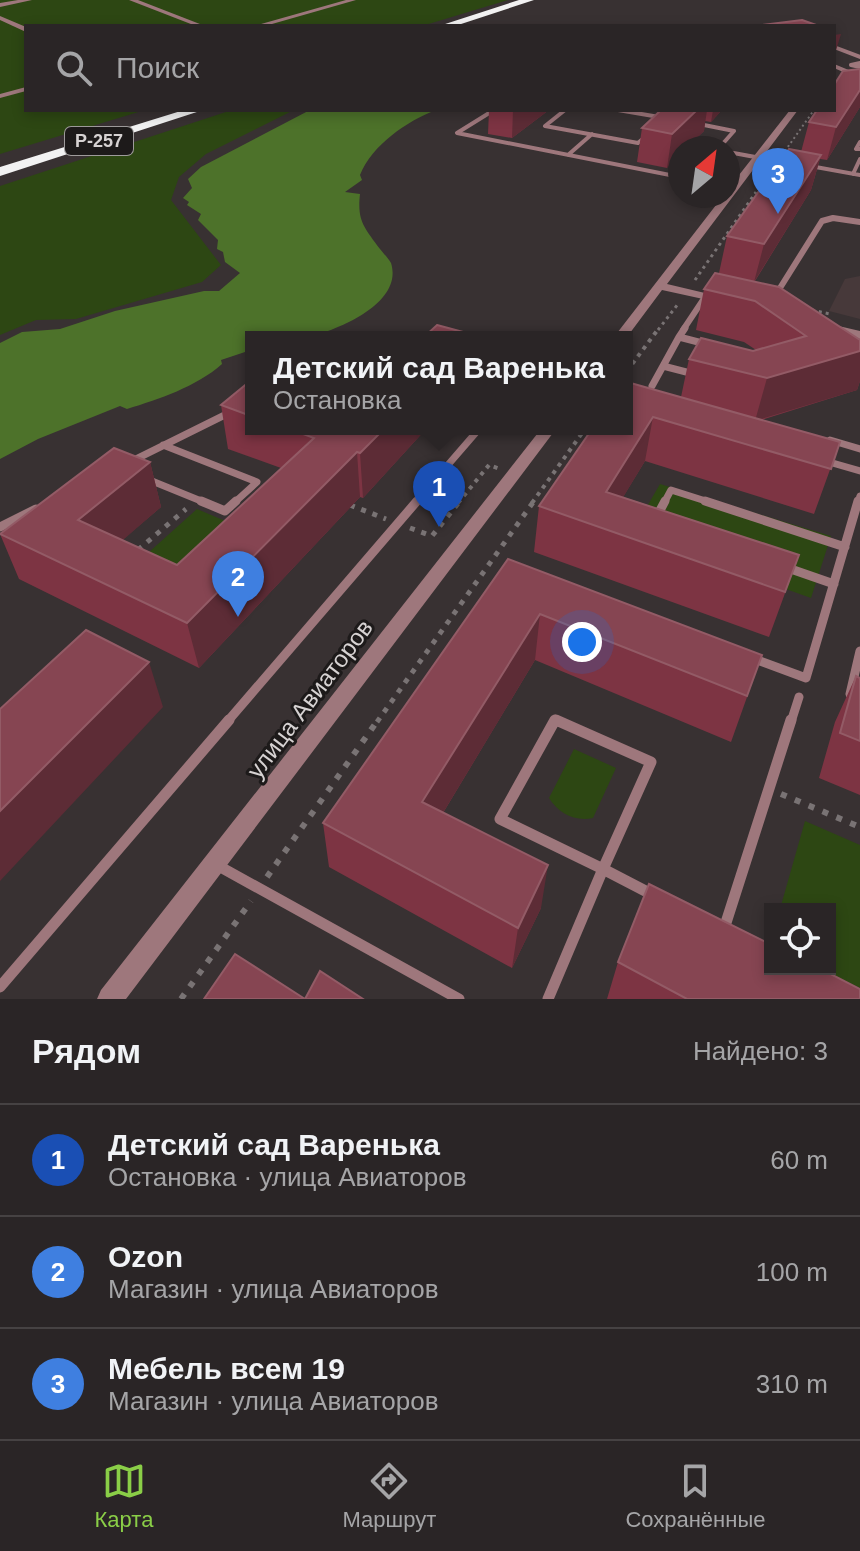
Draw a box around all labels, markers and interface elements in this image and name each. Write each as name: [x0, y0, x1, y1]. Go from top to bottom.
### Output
search box: [24, 24, 836, 112]
icon: search: [52, 46, 96, 90]
text: Поиск: [116, 51, 199, 84]
road number: Р-257: [65, 127, 133, 155]
north arrow: [668, 136, 740, 208]
pin: 3: [752, 148, 804, 214]
popup: [245, 331, 633, 435]
text: Детский сад Варенька: [273, 351, 605, 384]
text: Остановка: [273, 385, 401, 415]
pin: 1: [413, 461, 465, 527]
pin: 2: [212, 551, 264, 617]
street label: улица Авиаторов: [241, 614, 378, 783]
your location: [562, 622, 602, 662]
map controls: [764, 903, 836, 975]
button: locate: [764, 903, 836, 975]
text: Рядом: [32, 1032, 141, 1070]
text: Найдено: 3: [693, 1036, 828, 1066]
text: Детский сад Варенька: [108, 1128, 440, 1161]
text: 1: [51, 1145, 65, 1175]
text: 60 m: [770, 1145, 828, 1175]
text: Остановка · улица Авиаторов: [108, 1162, 467, 1192]
text: Ozon: [108, 1240, 183, 1273]
text: 2: [51, 1257, 65, 1287]
text: 100 m: [756, 1257, 828, 1287]
text: Магазин · улица Авиаторов: [108, 1274, 438, 1304]
text: Мебель всем 19: [108, 1352, 345, 1385]
text: 3: [51, 1369, 65, 1399]
text: 310 m: [756, 1369, 828, 1399]
text: Магазин · улица Авиаторов: [108, 1386, 438, 1416]
tab: Карта: [95, 1459, 153, 1533]
tab: Маршрут: [343, 1459, 436, 1533]
tab: Сохранённые: [625, 1459, 765, 1533]

